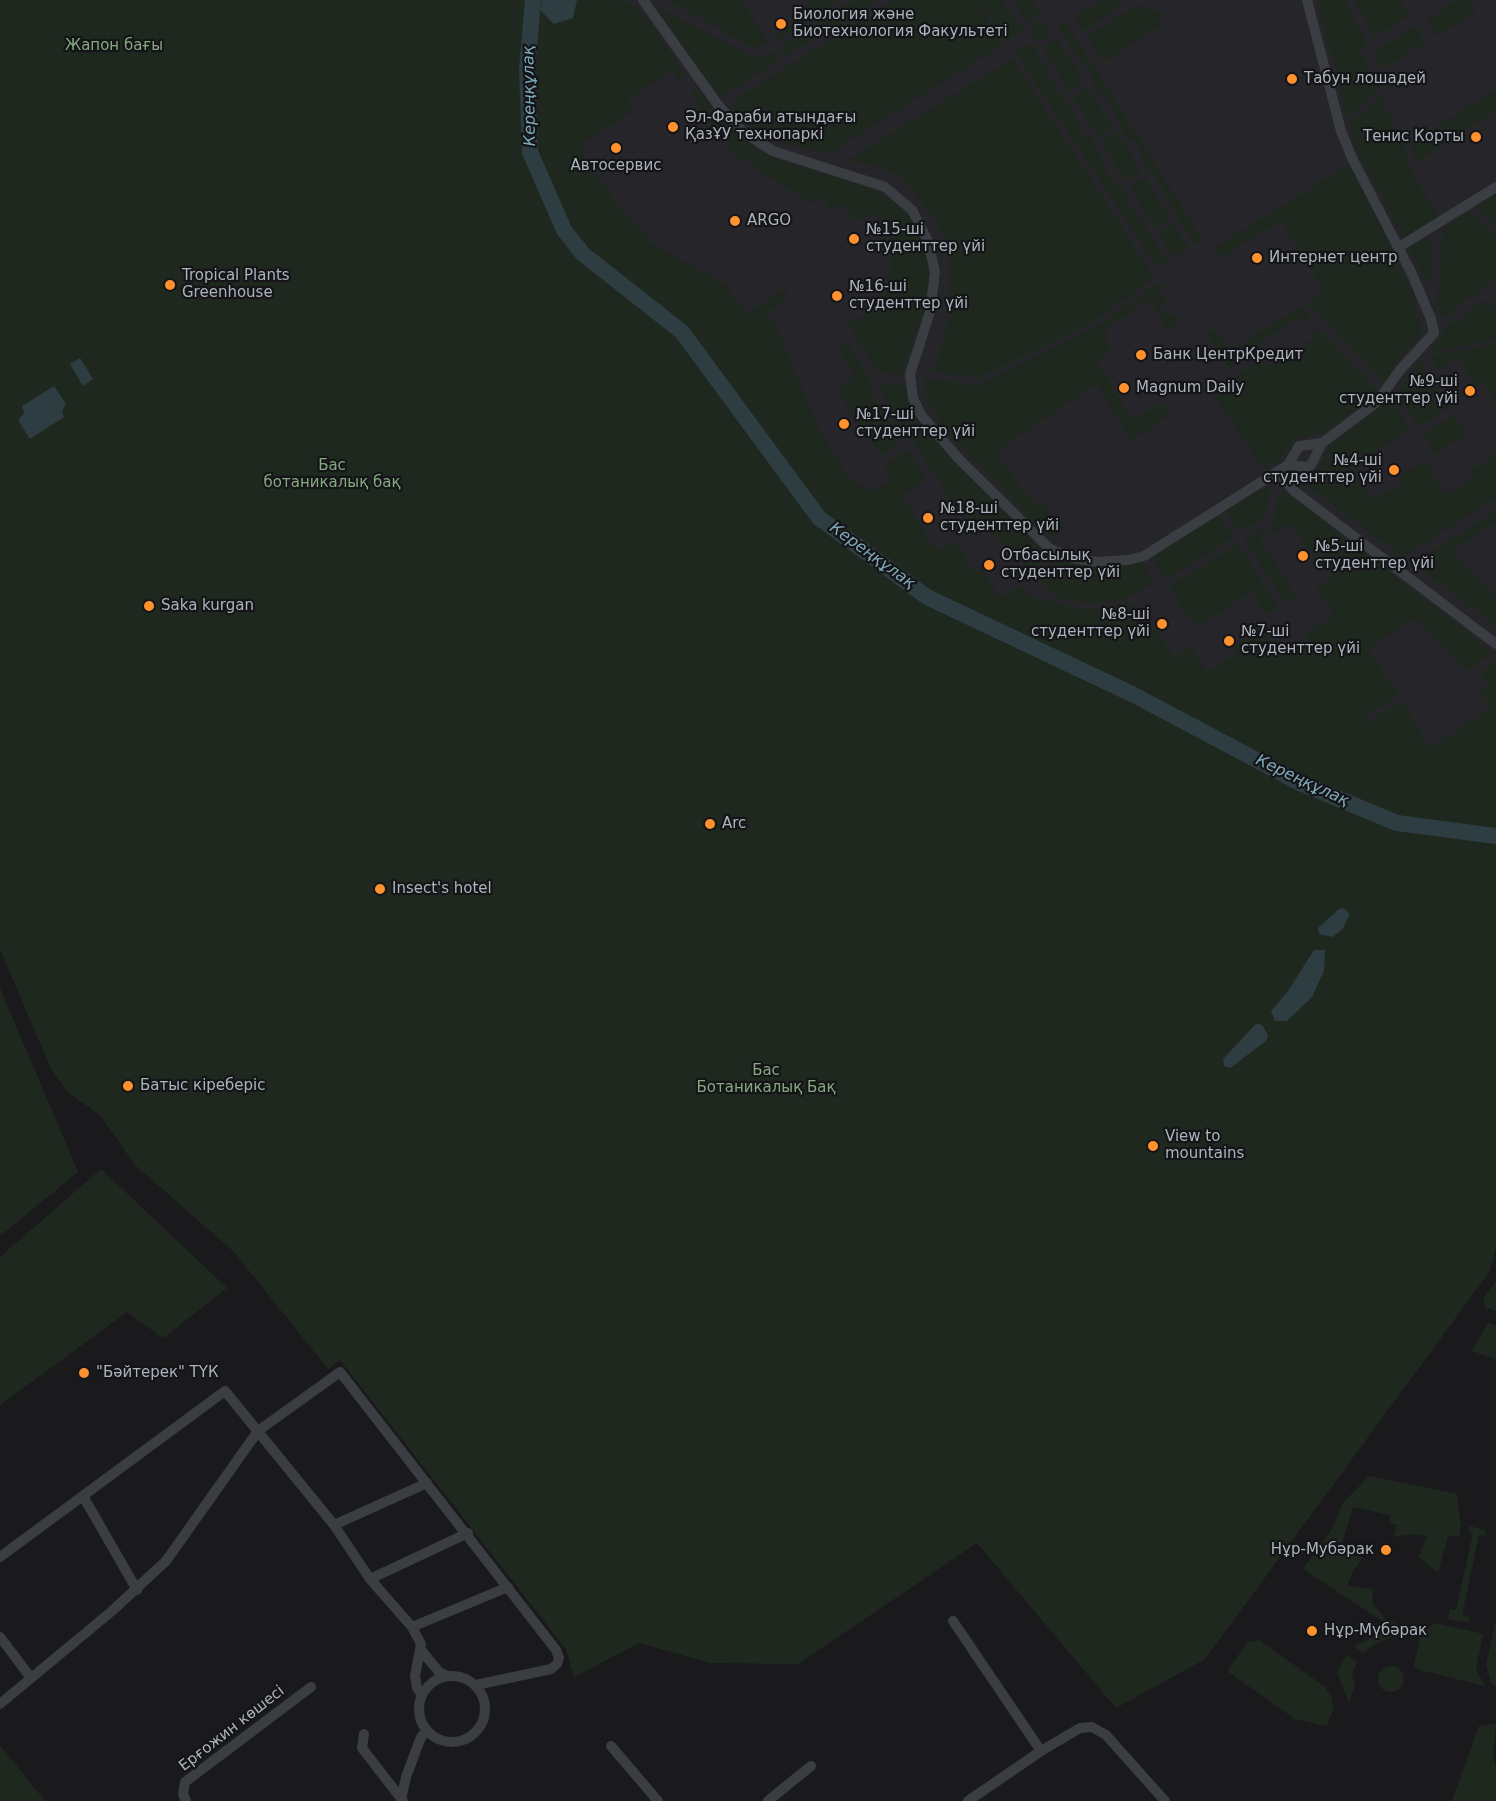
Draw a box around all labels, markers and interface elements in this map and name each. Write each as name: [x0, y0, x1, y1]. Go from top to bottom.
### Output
place label: Биология және Биотехнология Факультеті: [793, 6, 1008, 41]
marker: Биология және Биотехнология Факультеті: [774, 17, 788, 31]
park label: Жапон бағы: [65, 37, 163, 55]
water label: Кереңқұлақ: [520, 46, 540, 146]
place label: Табун лошадей: [1304, 70, 1426, 88]
marker: Табун лошадей: [1285, 72, 1299, 86]
place label: Әл-Фараби атындағы ҚазҰУ технопаркі: [685, 109, 856, 144]
marker: Әл-Фараби атындағы ҚазҰУ технопаркі: [666, 120, 680, 134]
place label: Тенис Корты: [1363, 128, 1464, 146]
marker: Тенис Корты: [1469, 130, 1483, 144]
marker: Автосервис: [609, 141, 623, 155]
place label: Автосервис: [571, 157, 661, 175]
place label: ARGO: [747, 212, 791, 230]
marker: ARGO: [728, 214, 742, 228]
place label: №15-ші студенттер үйі: [866, 221, 985, 256]
marker: №15-ші студенттер үйі: [847, 232, 861, 246]
place label: Интернет центр: [1269, 249, 1398, 267]
marker: Интернет центр: [1250, 251, 1264, 265]
place label: Tropical Plants Greenhouse: [182, 267, 290, 302]
marker: Tropical Plants Greenhouse: [163, 278, 177, 292]
place label: №16-ші студенттер үйі: [849, 278, 968, 313]
marker: №16-ші студенттер үйі: [830, 289, 844, 303]
place label: Банк ЦентрКредит: [1153, 346, 1303, 364]
marker: Банк ЦентрКредит: [1134, 348, 1148, 362]
place label: №9-ші студенттер үйі: [1339, 373, 1458, 408]
place label: Magnum Daily: [1136, 379, 1244, 397]
marker: Magnum Daily: [1117, 381, 1131, 395]
marker: №9-ші студенттер үйі: [1463, 384, 1477, 398]
place label: №17-ші студенттер үйі: [856, 406, 975, 441]
marker: №17-ші студенттер үйі: [837, 417, 851, 431]
place label: №4-ші студенттер үйі: [1263, 452, 1382, 487]
park label: Бас ботаникалық бақ: [264, 457, 400, 492]
marker: №4-ші студенттер үйі: [1387, 463, 1401, 477]
place label: №18-ші студенттер үйі: [940, 500, 1059, 535]
marker: №18-ші студенттер үйі: [921, 511, 935, 525]
water label: Кереңқұлақ: [826, 519, 918, 593]
place label: №5-ші студенттер үйі: [1315, 538, 1434, 573]
place label: Отбасылық студенттер үйі: [1001, 547, 1120, 582]
marker: №5-ші студенттер үйі: [1296, 549, 1310, 563]
marker: Отбасылық студенттер үйі: [982, 558, 996, 572]
place label: Saka kurgan: [161, 597, 254, 615]
marker: Saka kurgan: [142, 599, 156, 613]
place label: №8-ші студенттер үйі: [1031, 606, 1150, 641]
marker: №8-ші студенттер үйі: [1155, 617, 1169, 631]
place label: №7-ші студенттер үйі: [1241, 623, 1360, 658]
marker: №7-ші студенттер үйі: [1222, 634, 1236, 648]
water label: Кереңқұлақ: [1252, 751, 1352, 811]
place label: Arc: [722, 815, 746, 833]
marker: Arc: [703, 817, 717, 831]
place label: Insect's hotel: [392, 880, 492, 898]
marker: Insect's hotel: [373, 882, 387, 896]
park label: Бас Ботаникалық Бақ: [696, 1062, 836, 1097]
place label: Батыс кіреберіс: [140, 1077, 265, 1095]
marker: Батыс кіреберіс: [121, 1079, 135, 1093]
place label: View to mountains: [1165, 1128, 1244, 1163]
marker: View to mountains: [1146, 1139, 1160, 1153]
place label: "Бәйтерек" ТҮК: [96, 1364, 219, 1382]
marker: "Бәйтерек" ТҮК: [77, 1366, 91, 1380]
place label: Нұр-Мубәрак: [1271, 1541, 1374, 1559]
marker: Нұр-Мубәрак: [1379, 1543, 1393, 1557]
place label: Нұр-Мүбәрак: [1324, 1622, 1427, 1640]
marker: Нұр-Мүбәрак: [1305, 1624, 1319, 1638]
street label: Ерғожин көшесі: [176, 1682, 288, 1776]

